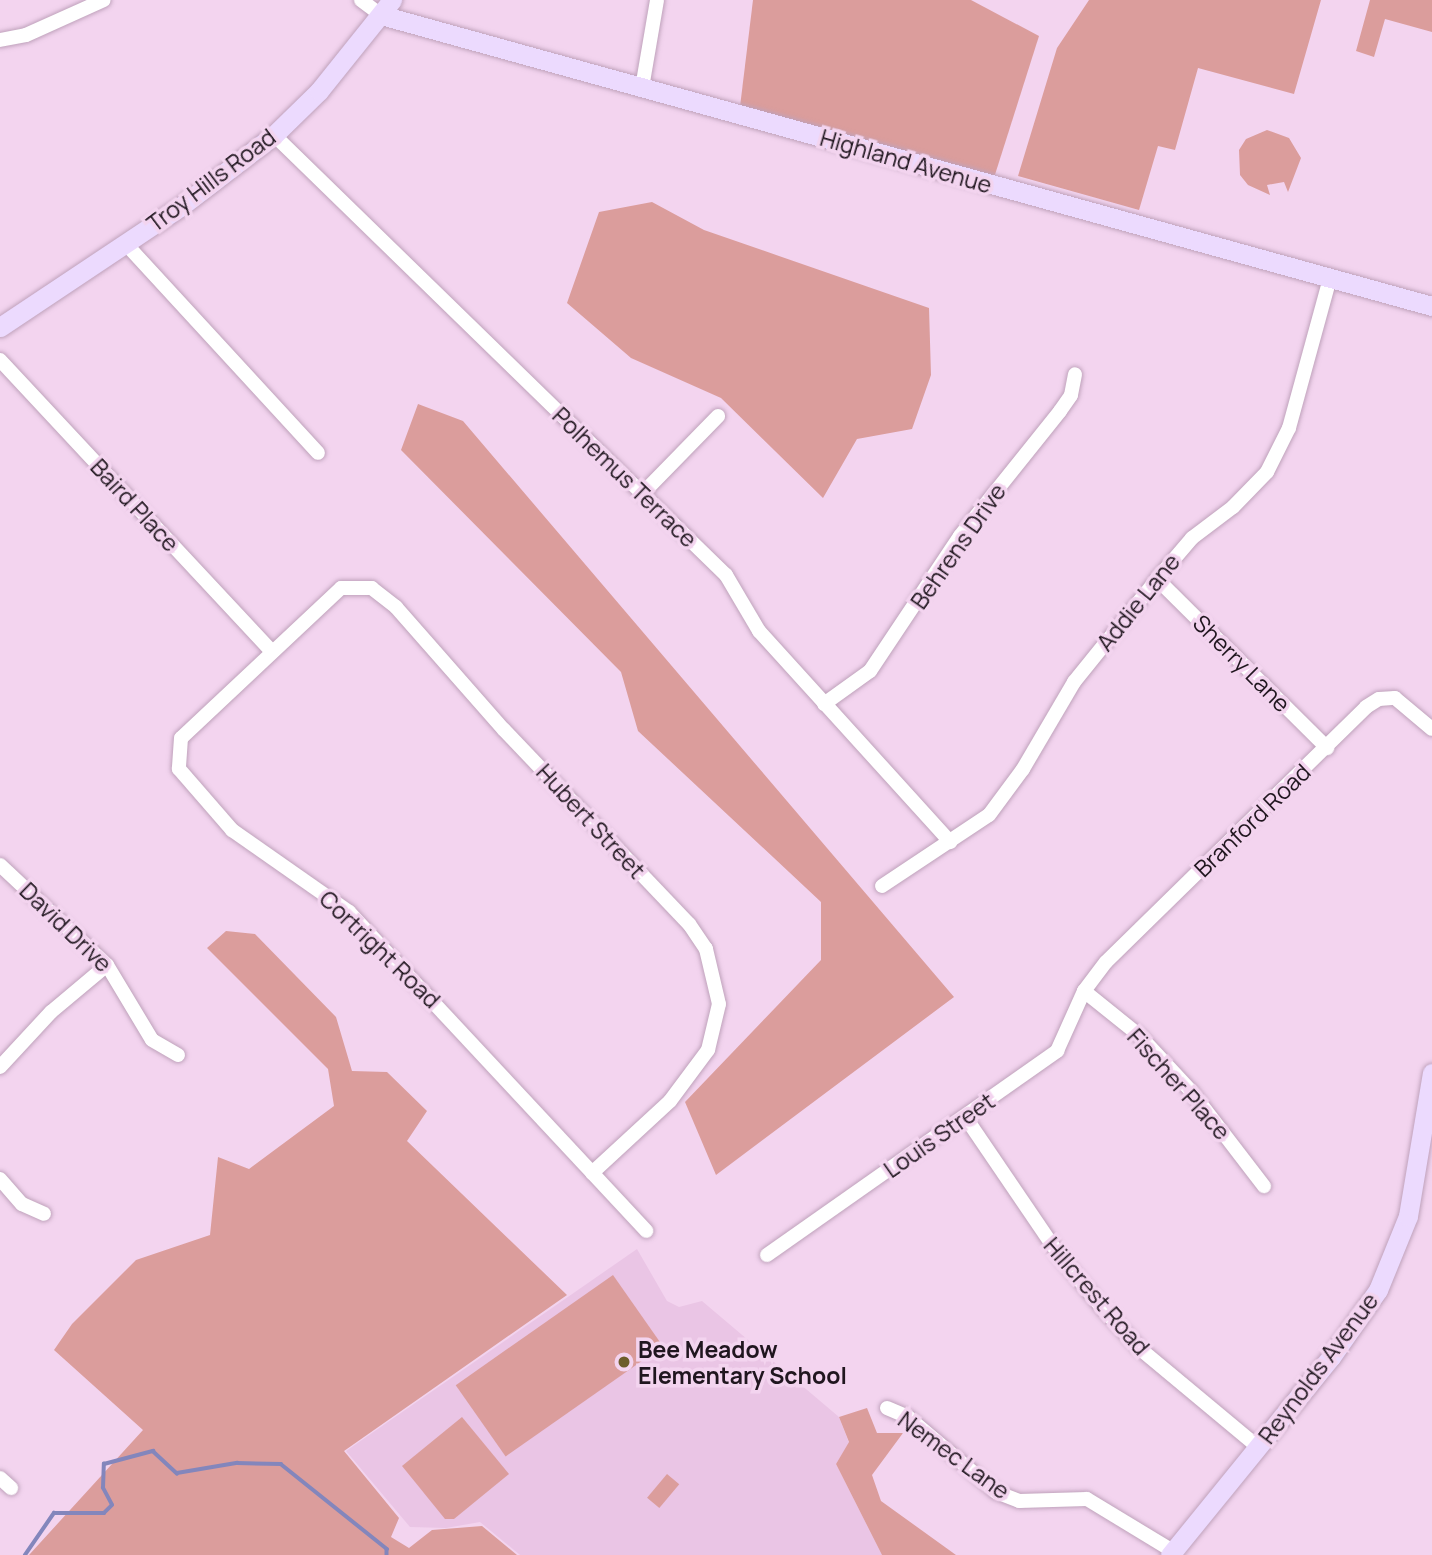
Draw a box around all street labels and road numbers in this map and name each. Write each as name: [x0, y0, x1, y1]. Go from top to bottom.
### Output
street label: Troy Hills Road: [141, 123, 281, 237]
street label: Highland Avenue: [817, 123, 995, 199]
street label: Polhemus Terrace: [547, 401, 703, 553]
street label: Baird Place: [85, 453, 185, 557]
street label: Behrens Drive: [905, 478, 1011, 614]
street label: Addie Lane: [1091, 548, 1185, 656]
street label: Sherry Lane: [1188, 609, 1296, 717]
street label: Hubert Street: [531, 758, 651, 884]
street label: Branford Road: [1188, 758, 1316, 882]
street label: David Drive: [14, 876, 118, 978]
street label: Cortright Road: [314, 885, 446, 1013]
street label: Fischer Place: [1122, 1023, 1236, 1145]
street label: Louis Street: [878, 1087, 1000, 1183]
street label: Hillcrest Road: [1039, 1232, 1155, 1360]
street label: Reynolds Avenue: [1252, 1287, 1384, 1449]
street label: Nemec Lane: [893, 1405, 1015, 1505]

